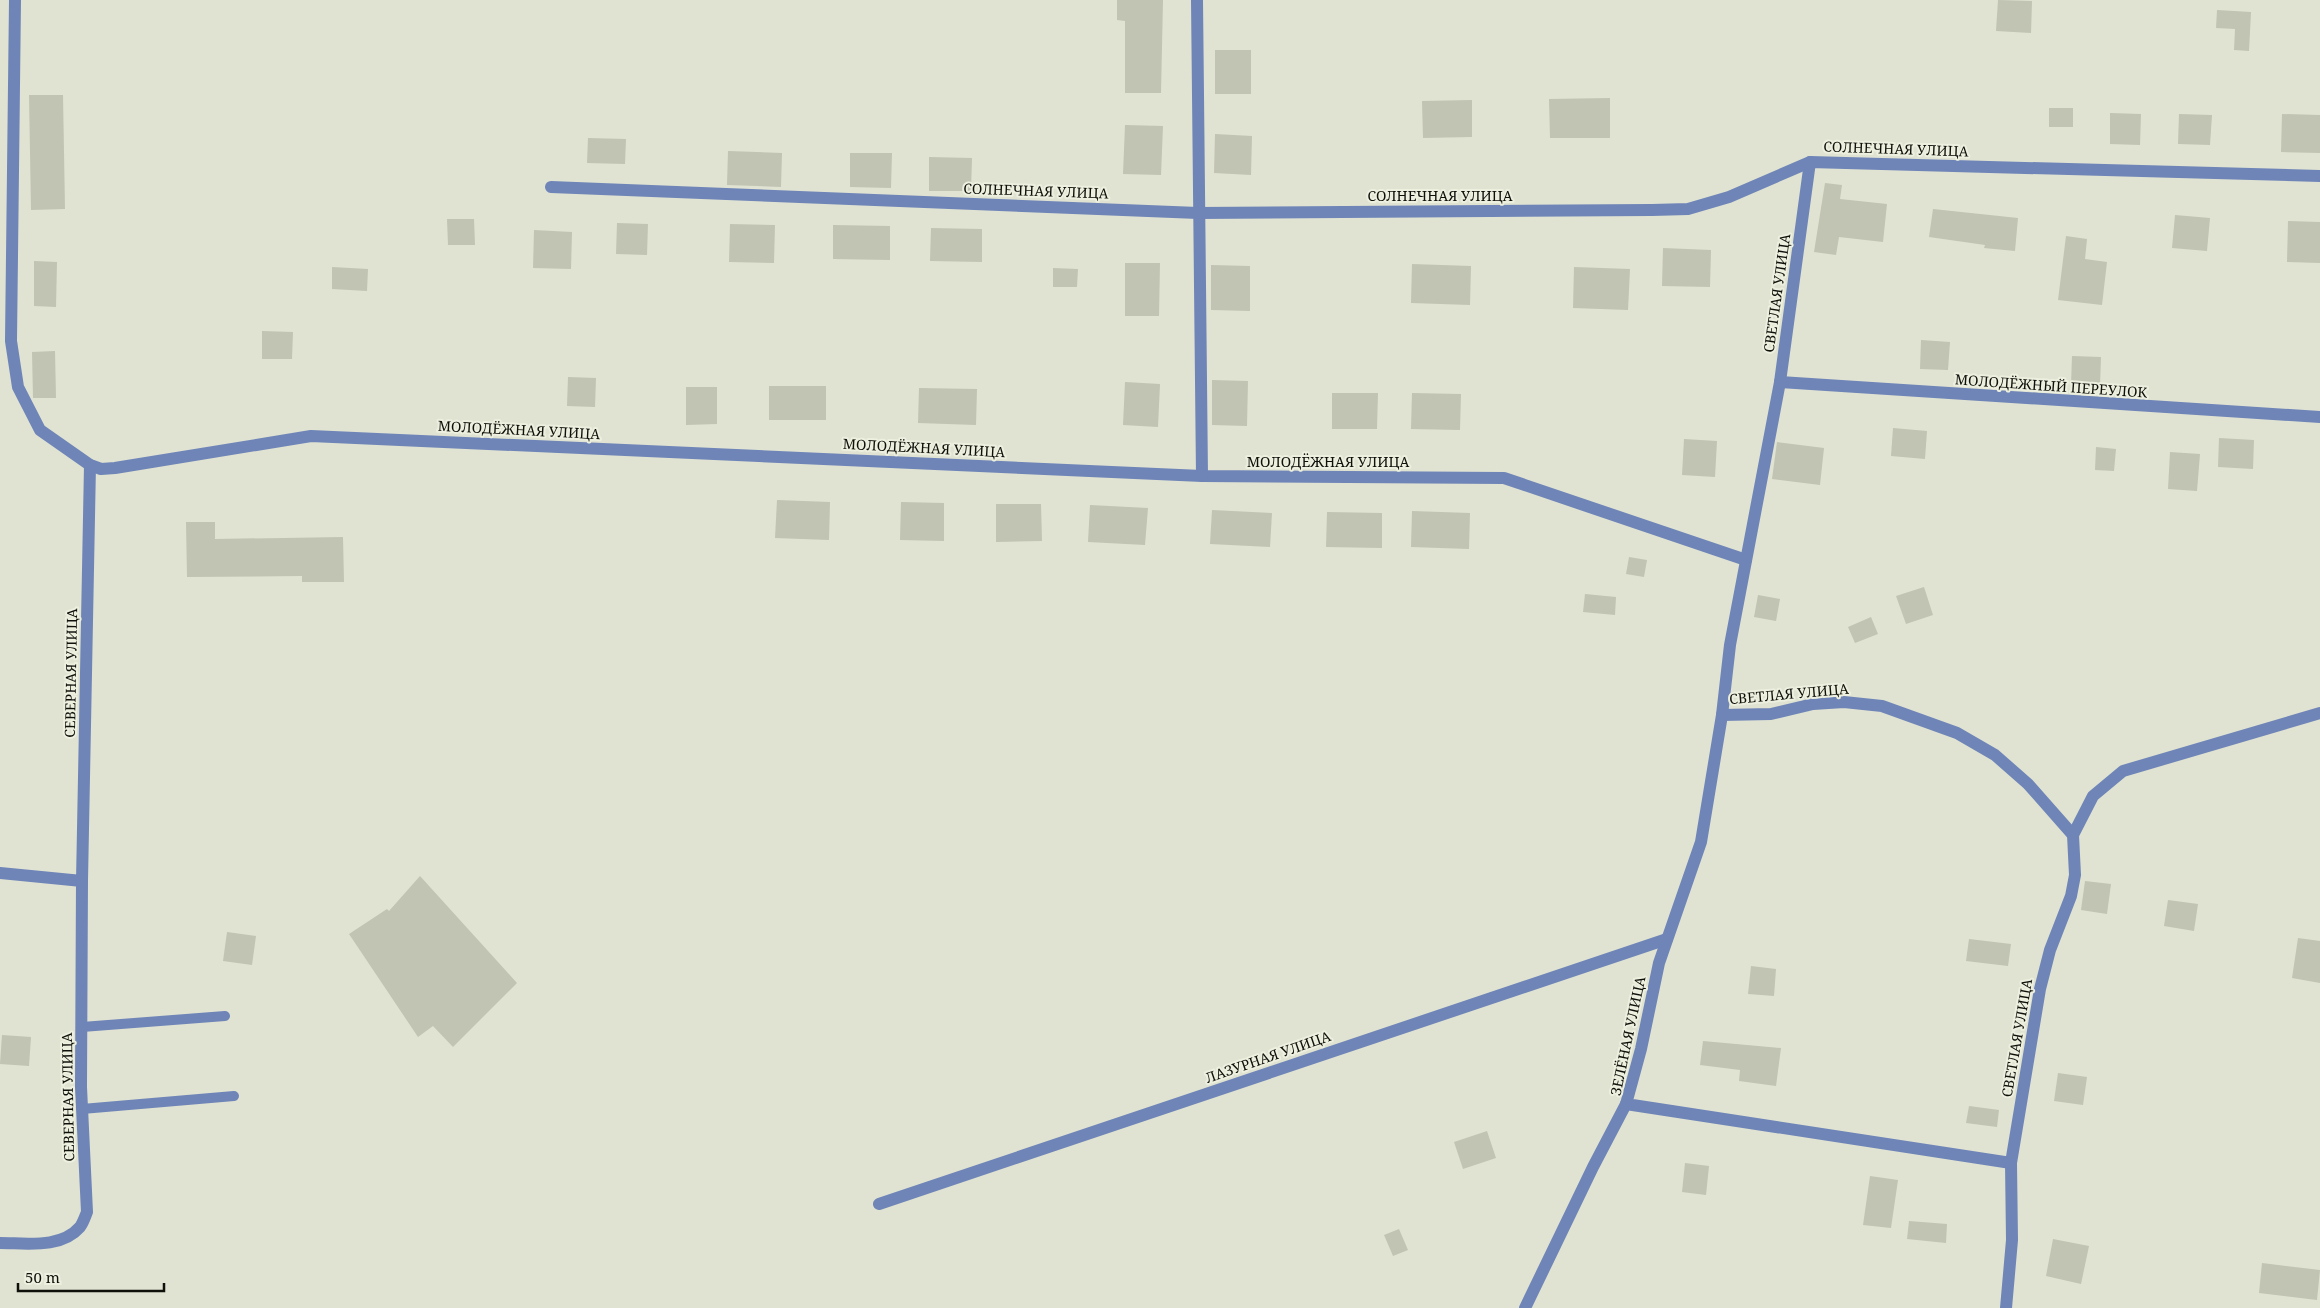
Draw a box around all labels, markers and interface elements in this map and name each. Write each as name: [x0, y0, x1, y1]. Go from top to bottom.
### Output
street label: СОЛНЕЧНАЯ УЛИЦА: [1823, 136, 1969, 161]
street label: СОЛНЕЧНАЯ УЛИЦА: [963, 178, 1109, 203]
street label: СОЛНЕЧНАЯ УЛИЦА: [1367, 186, 1513, 205]
street label: СВЕТЛАЯ УЛИЦА: [1759, 232, 1794, 354]
street label: МОЛОДЁЖНЫЙ ПЕРЕУЛОК: [1954, 369, 2148, 402]
street label: МОЛОДЁЖНАЯ УЛИЦА: [437, 416, 601, 443]
street label: МОЛОДЁЖНАЯ УЛИЦА: [842, 434, 1006, 461]
street label: МОЛОДЁЖНАЯ УЛИЦА: [1247, 452, 1409, 471]
street label: СЕВЕРНАЯ УЛИЦА: [60, 608, 81, 738]
street label: СВЕТЛАЯ УЛИЦА: [1728, 679, 1850, 708]
street label: ЗЕЛЁНАЯ УЛИЦА: [1606, 974, 1649, 1097]
street label: СВЕТЛАЯ УЛИЦА: [1997, 977, 2036, 1099]
street label: ЛАЗУРНАЯ УЛИЦА: [1203, 1026, 1333, 1087]
street label: СЕВЕРНАЯ УЛИЦА: [57, 1032, 78, 1162]
scale bar: [18, 1260, 164, 1292]
text: 50 m: [25, 1267, 60, 1287]

